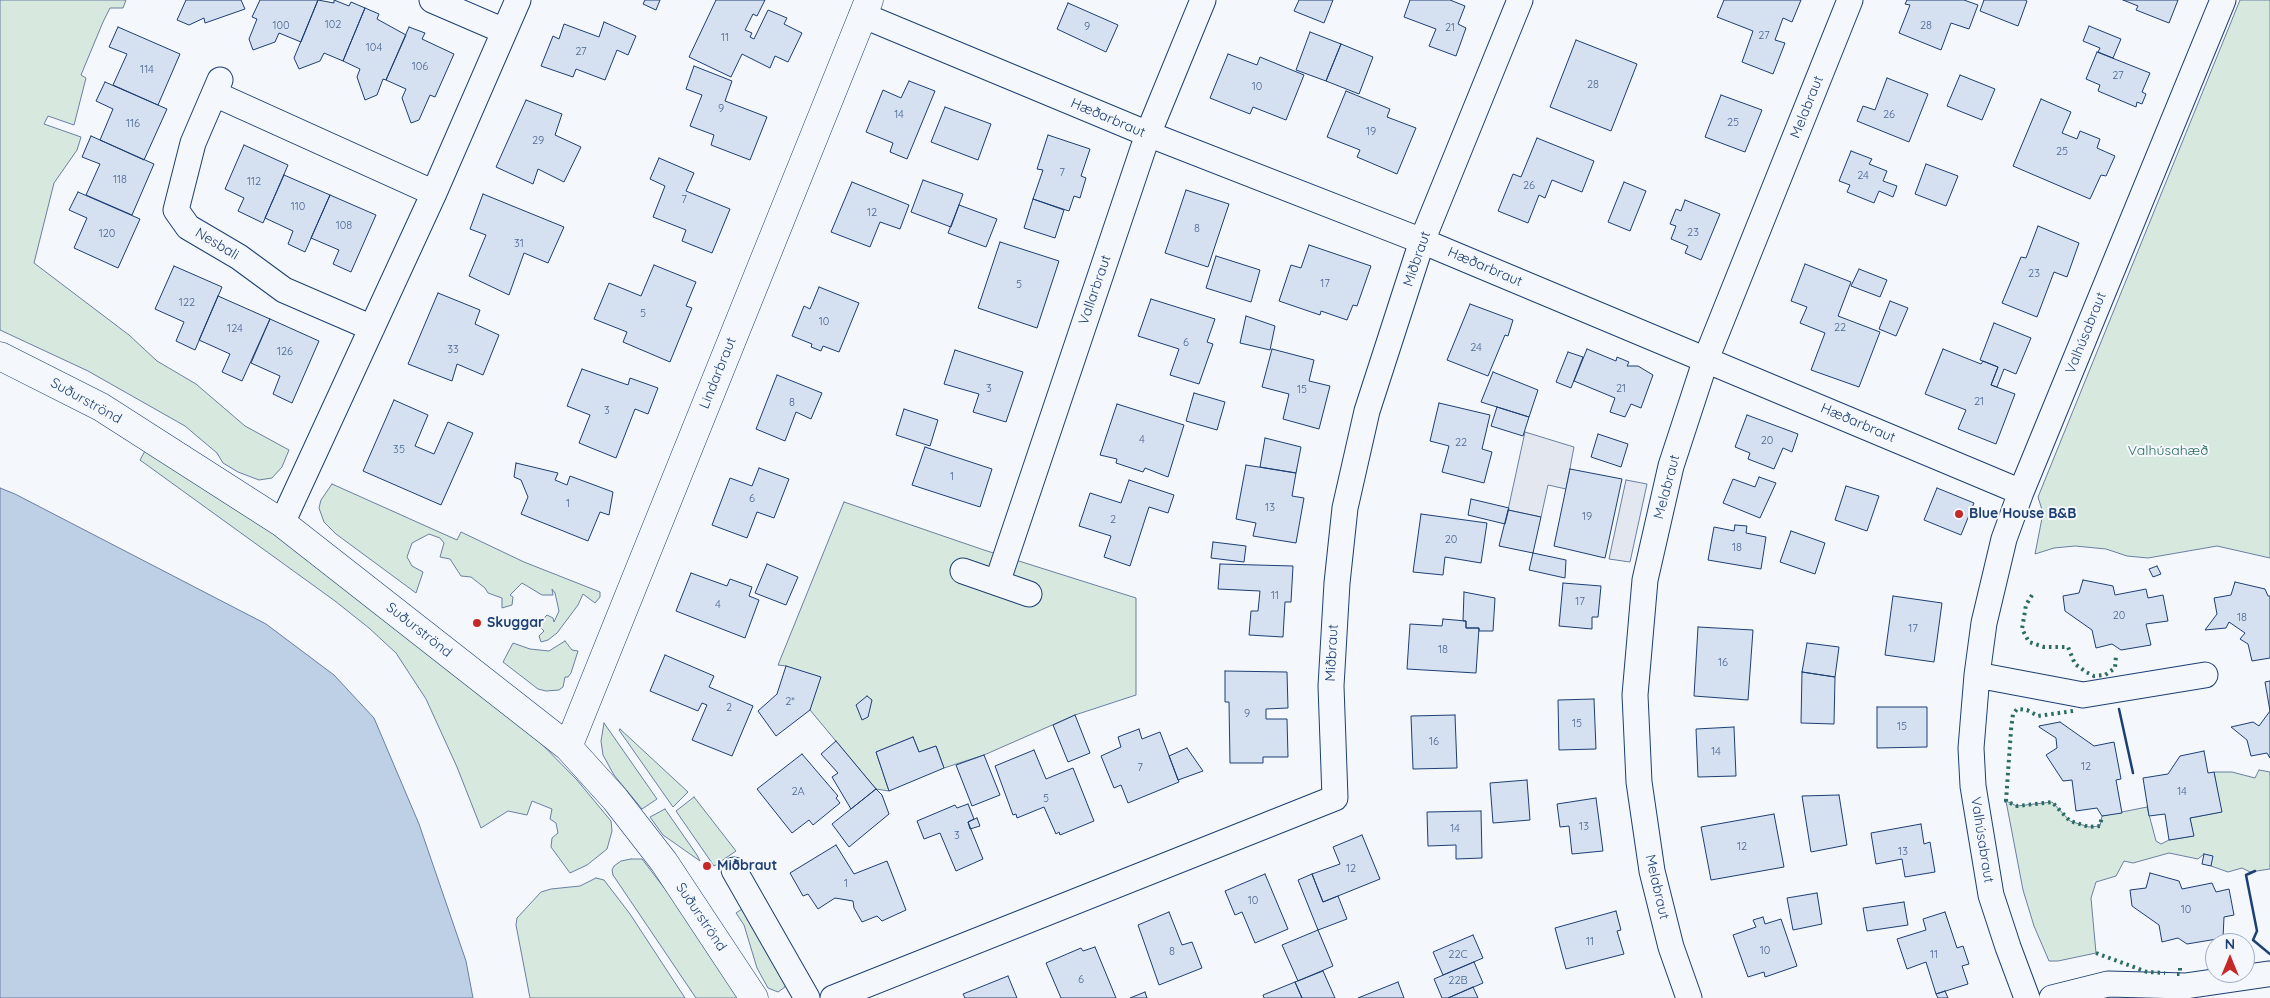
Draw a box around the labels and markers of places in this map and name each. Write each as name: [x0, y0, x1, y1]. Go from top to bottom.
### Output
place label: Blue House B&B: [1969, 506, 2076, 522]
marker: Blue House B&B: [1953, 508, 1965, 520]
place label: Skuggar: [487, 615, 544, 631]
marker: Skuggar: [471, 617, 483, 629]
place label: Miðbraut: [717, 858, 777, 874]
marker: Miðbraut: [701, 860, 713, 872]

